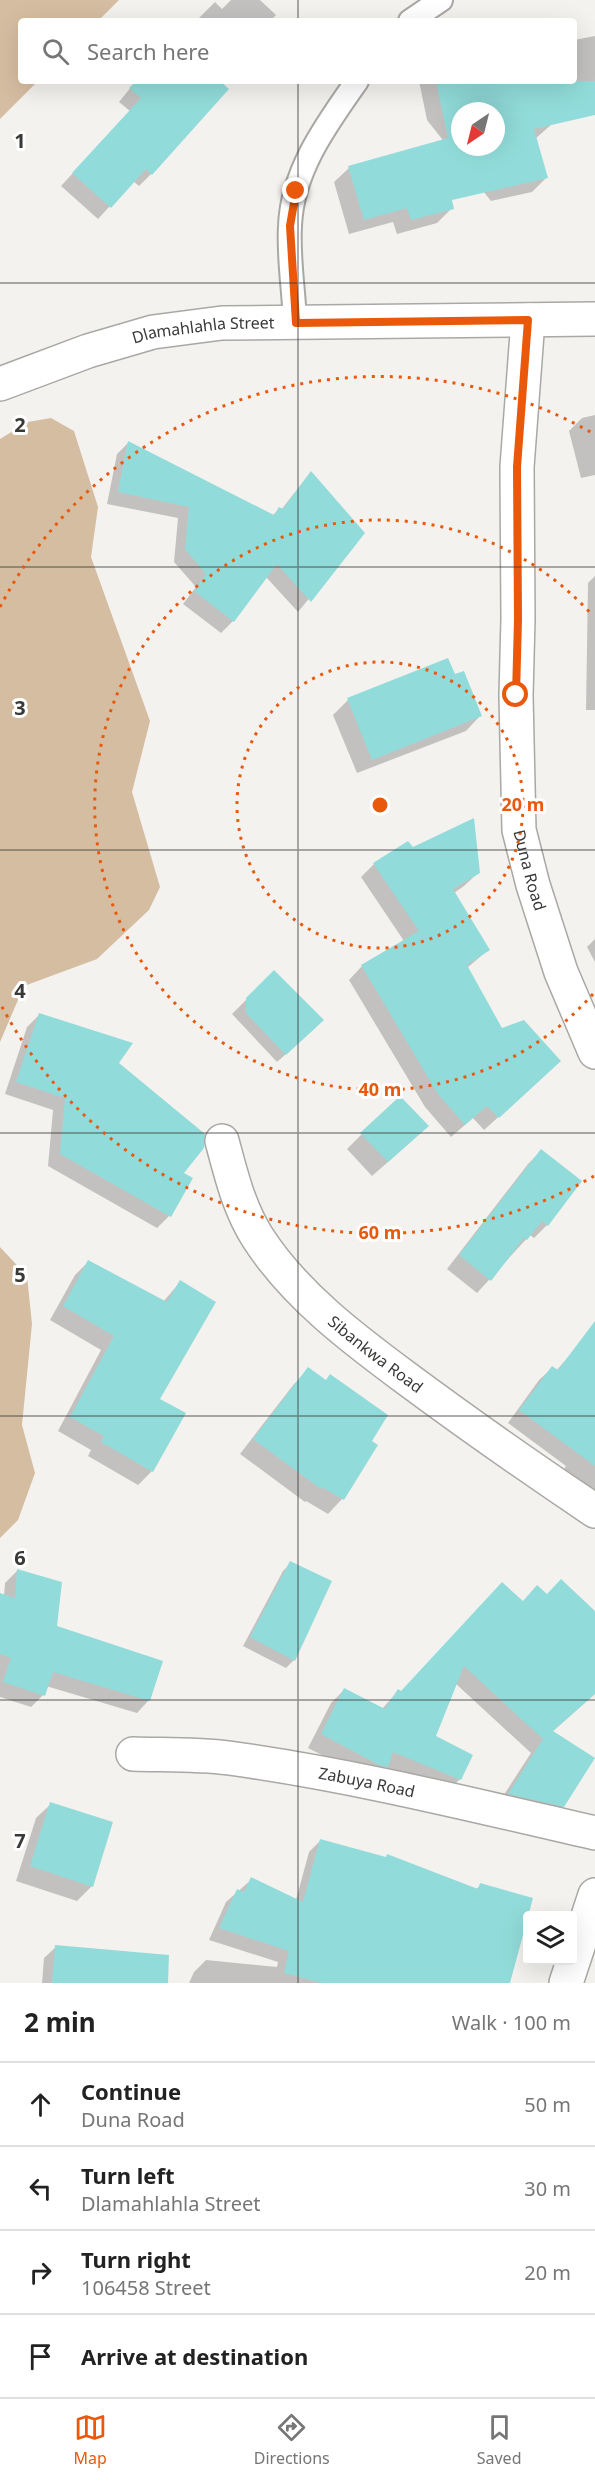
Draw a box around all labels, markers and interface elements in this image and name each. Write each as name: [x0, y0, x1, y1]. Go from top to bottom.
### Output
search box: [18, 18, 577, 84]
icon: search: [39, 35, 72, 68]
text: Search here: [87, 36, 209, 66]
north arrow: [451, 102, 505, 156]
text: 1: [14, 127, 26, 154]
route end: [282, 177, 308, 203]
street label: Dlamahlahla Street: [129, 311, 275, 349]
text: 2: [14, 411, 26, 438]
route start: [502, 681, 528, 707]
text: 3: [14, 694, 26, 721]
text: 20 m: [502, 792, 544, 816]
centre of rings: [370, 795, 390, 815]
street label: Duna Road: [508, 827, 552, 913]
text: 4: [14, 977, 26, 1004]
text: 40 m: [359, 1077, 401, 1101]
text: 60 m: [359, 1220, 401, 1244]
text: 5: [14, 1261, 26, 1288]
street label: Sibankwa Road: [323, 1310, 427, 1398]
text: 6: [14, 1544, 26, 1571]
street label: Zabuya Road: [317, 1762, 417, 1803]
text: 7: [14, 1827, 26, 1854]
map controls: [523, 1911, 577, 1965]
button: layers: [523, 1911, 577, 1965]
text: 2 min: [24, 2004, 96, 2040]
text: Walk · 100 m: [452, 2009, 571, 2036]
text: Continue: [81, 2076, 181, 2106]
icon: ahead: [24, 2088, 57, 2121]
text: 50 m: [524, 2091, 571, 2118]
text: Duna Road: [81, 2106, 185, 2133]
text: Turn left: [81, 2160, 175, 2190]
icon: left: [24, 2172, 57, 2205]
text: 30 m: [524, 2175, 571, 2202]
text: Dlamahlahla Street: [81, 2190, 260, 2217]
text: Turn right: [81, 2244, 191, 2274]
icon: right: [24, 2256, 57, 2289]
text: 20 m: [524, 2259, 571, 2286]
text: 106458 Street: [81, 2274, 211, 2301]
icon: arrive: [24, 2340, 57, 2373]
text: Arrive at destination: [81, 2341, 308, 2371]
tab: Map: [73, 2411, 107, 2469]
tab: Directions: [254, 2411, 330, 2469]
tab: Saved: [477, 2411, 521, 2469]

